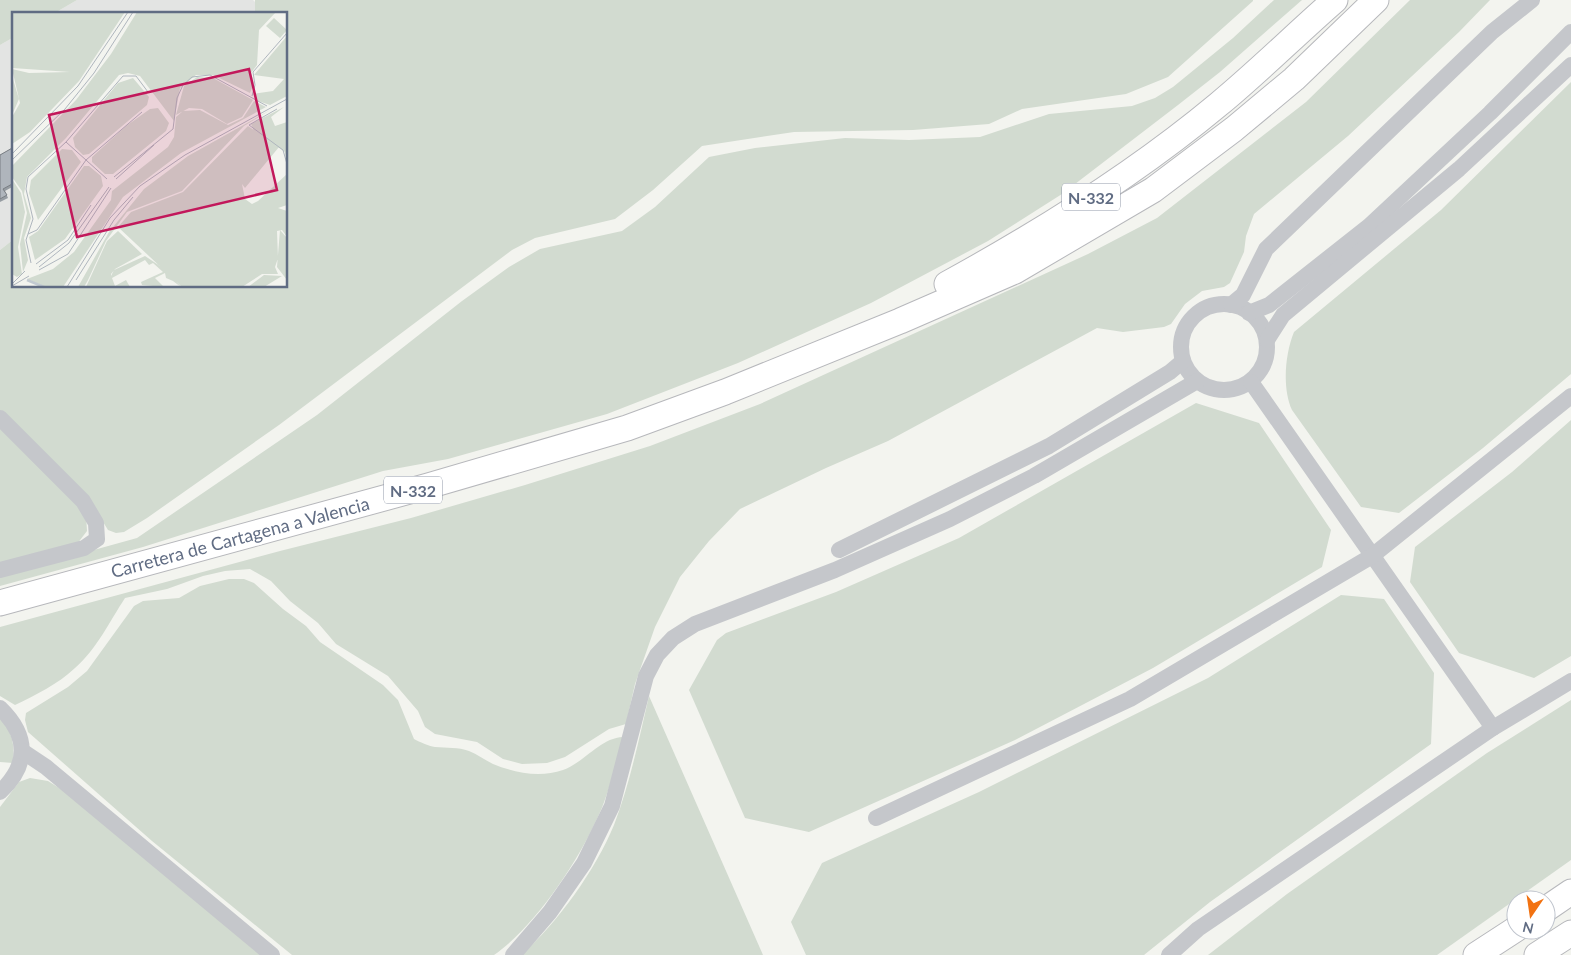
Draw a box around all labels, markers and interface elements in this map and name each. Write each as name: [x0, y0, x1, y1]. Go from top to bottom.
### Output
inset map: [12, 12, 288, 288]
road number: N-332: [1062, 183, 1120, 210]
road number: N-332: [384, 476, 442, 504]
street label: Carretera de Cartagena a Valencia: [108, 492, 372, 582]
north arrow: [1506, 890, 1556, 940]
text: N: [1521, 919, 1535, 938]

